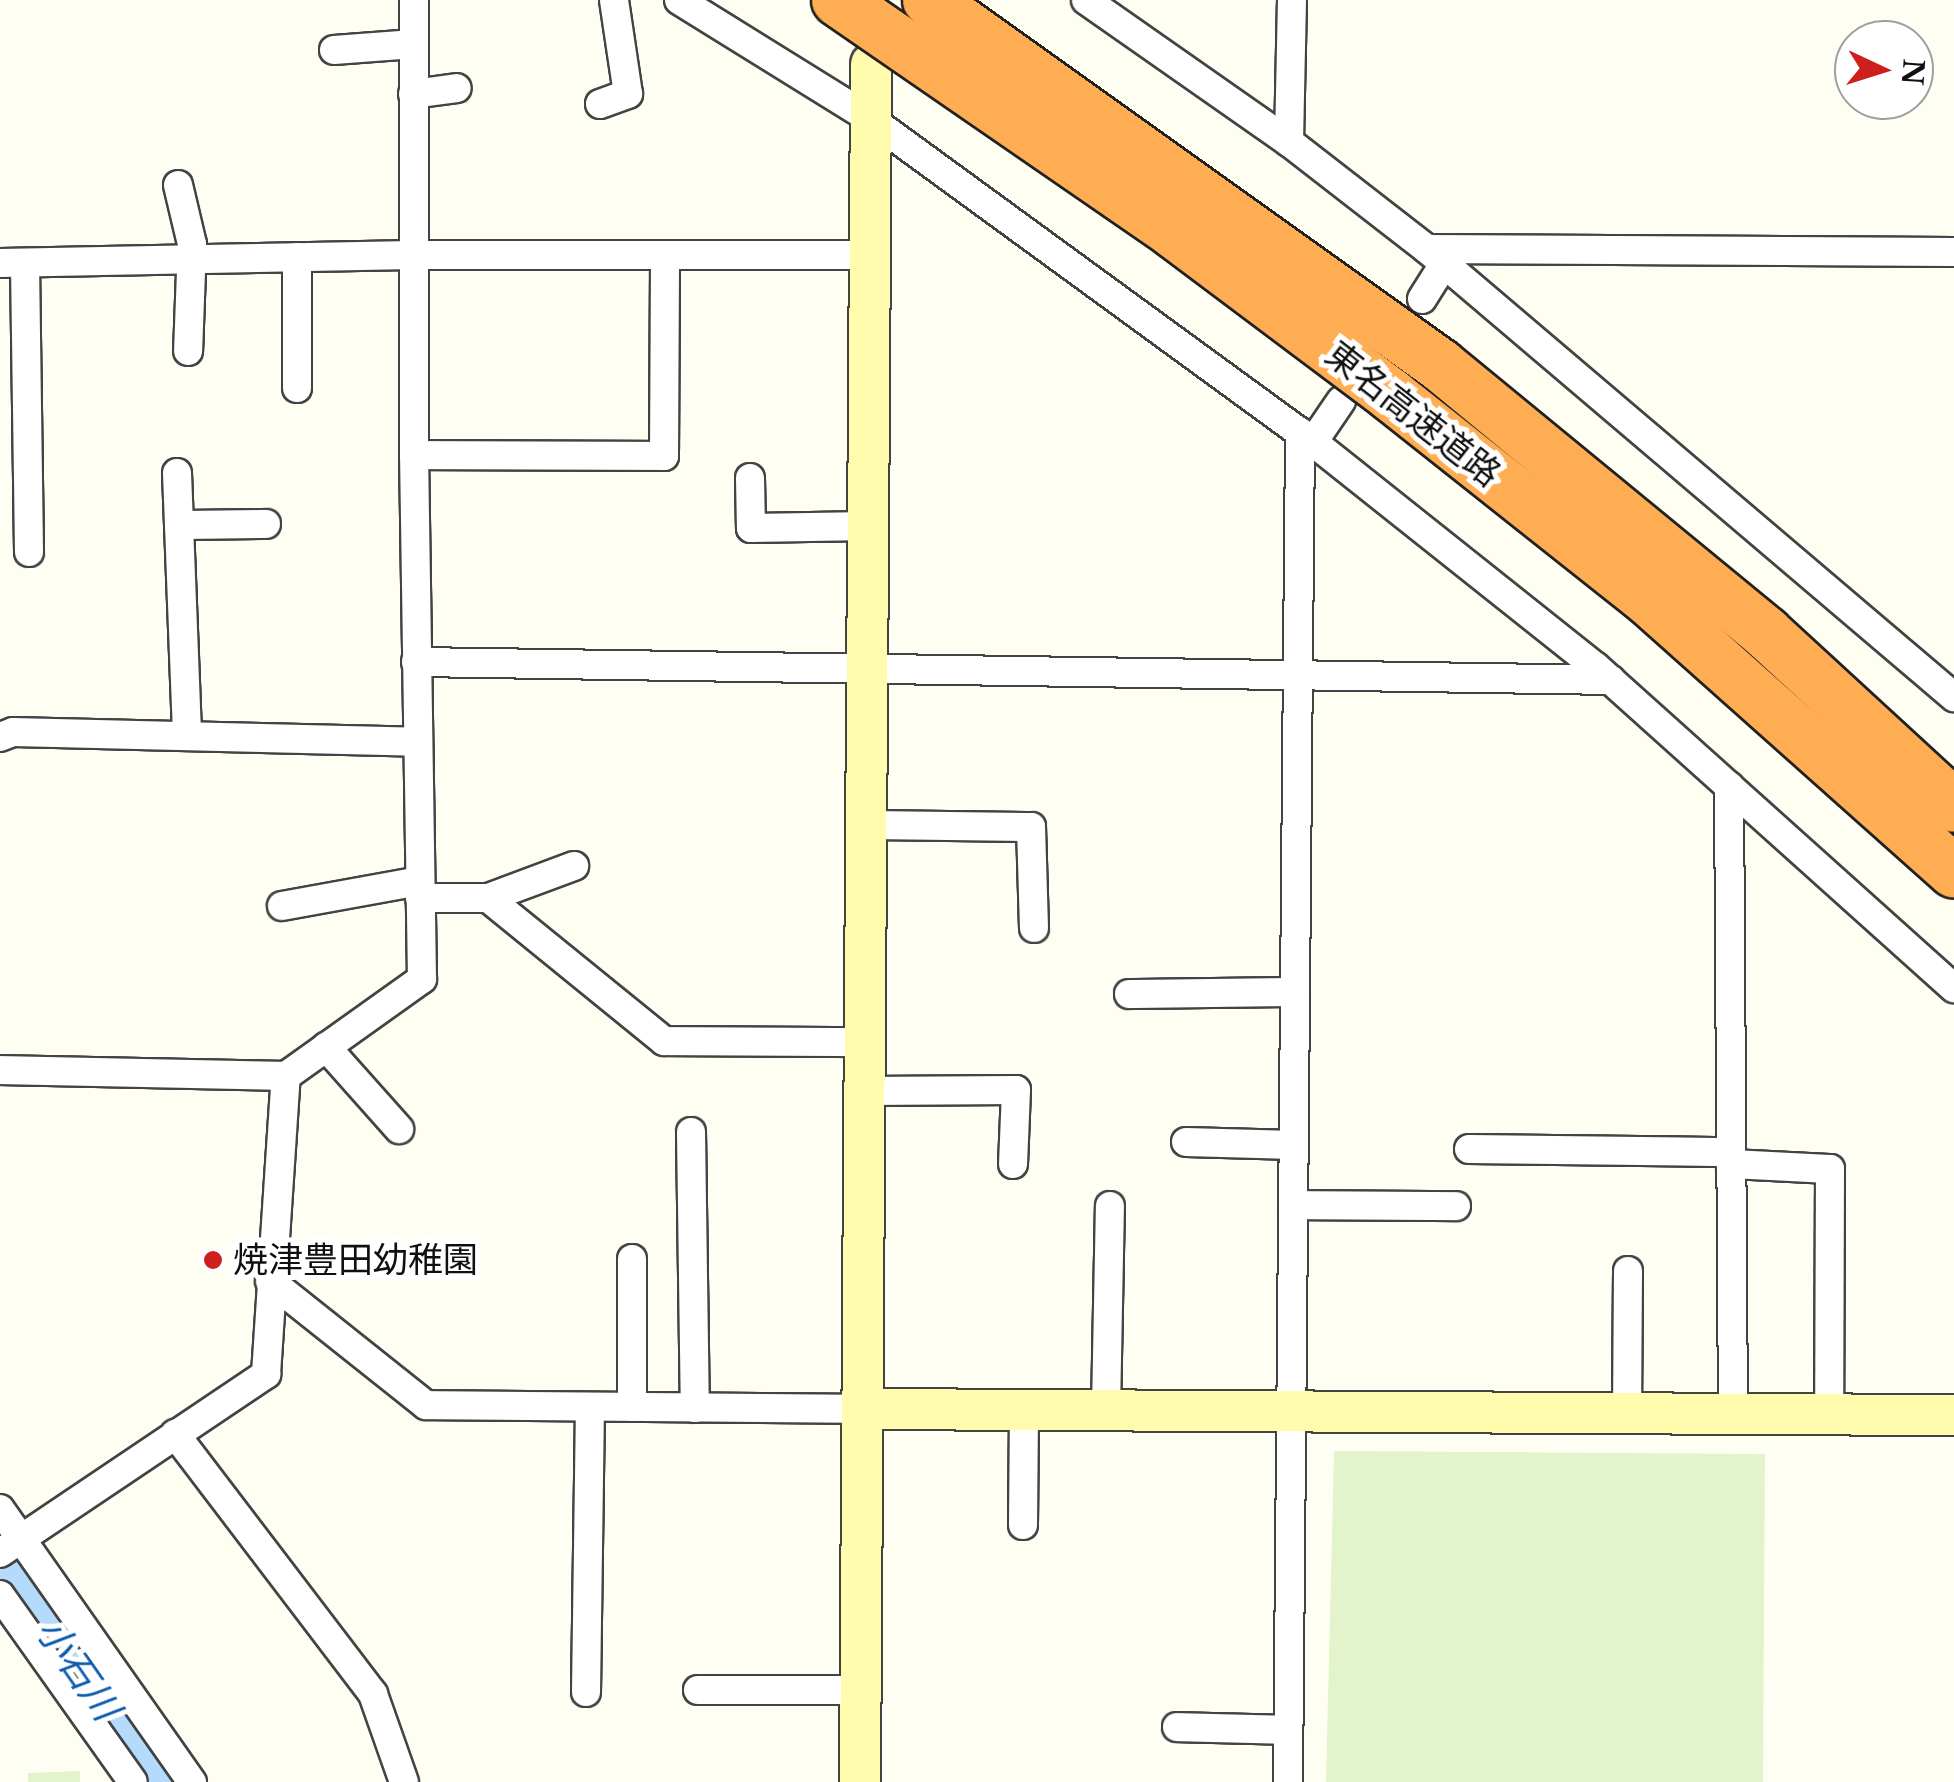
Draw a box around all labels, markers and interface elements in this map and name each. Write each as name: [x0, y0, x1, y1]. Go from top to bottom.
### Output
north arrow: [1834, 20, 1934, 120]
text: N: [1894, 58, 1931, 86]
street label: 東名高速道路: [1317, 333, 1509, 495]
place label: 焼津豊田幼稚園: [233, 1239, 478, 1281]
marker: 焼津豊田幼稚園: [202, 1249, 224, 1271]
water label: 小石川: [27, 1609, 129, 1729]

